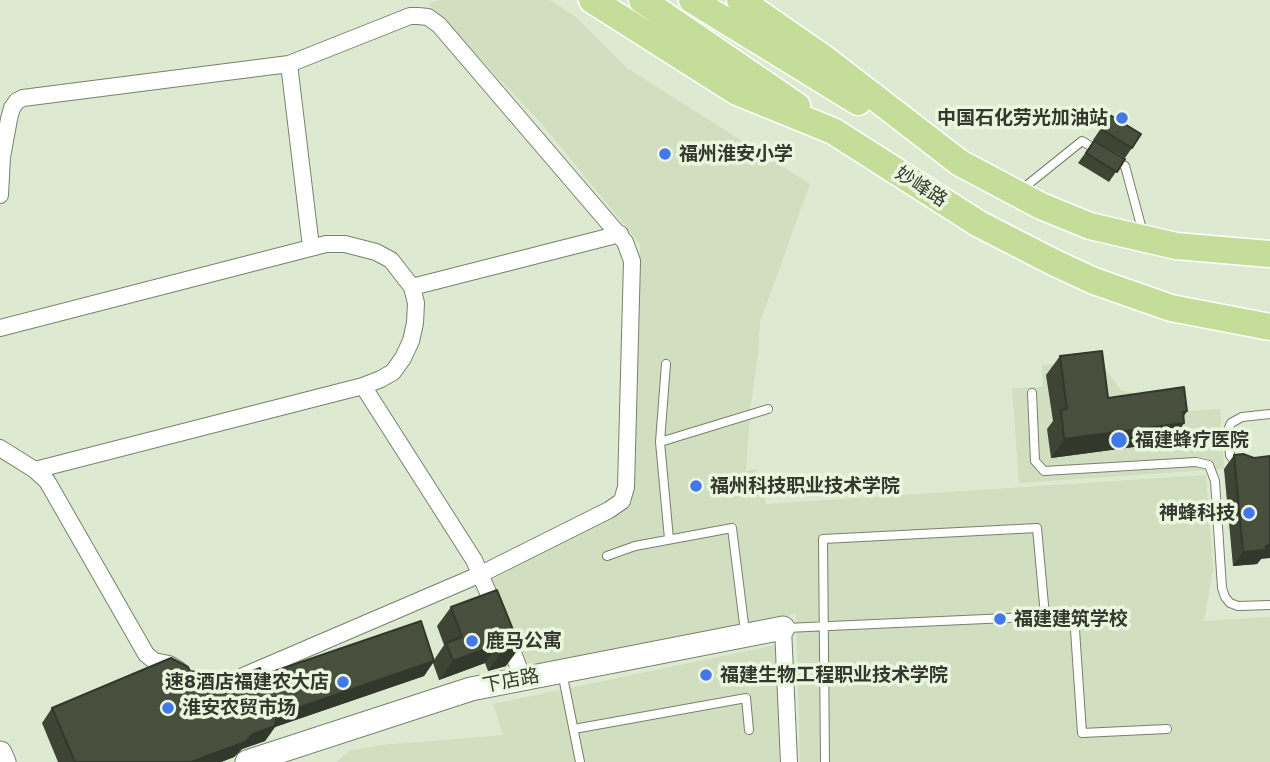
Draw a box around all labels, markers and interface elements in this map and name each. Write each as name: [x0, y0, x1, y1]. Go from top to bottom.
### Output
place label: 中国石化劳光加油站: [937, 107, 1108, 129]
marker: 中国石化劳光加油站: [1114, 110, 1130, 126]
place label: 福州淮安小学: [679, 143, 793, 165]
marker: 福州淮安小学: [657, 146, 673, 162]
street label: 妙峰路: [891, 162, 951, 212]
place label: 福建蜂疗医院: [1135, 429, 1249, 451]
marker: 福建蜂疗医院: [1109, 430, 1129, 450]
place label: 福州科技职业技术学院: [710, 475, 900, 497]
marker: 福州科技职业技术学院: [688, 478, 704, 494]
place label: 神蜂科技: [1159, 502, 1235, 524]
marker: 神蜂科技: [1241, 505, 1257, 521]
place label: 福建建筑学校: [1014, 608, 1128, 630]
marker: 福建建筑学校: [992, 611, 1008, 627]
place label: 鹿马公寓: [486, 630, 562, 652]
marker: 鹿马公寓: [464, 633, 480, 649]
street label: 下店路: [481, 664, 541, 698]
place label: 福建生物工程职业技术学院: [720, 664, 948, 686]
marker: 福建生物工程职业技术学院: [698, 667, 714, 683]
place label: 速8酒店福建农大店: [165, 671, 329, 693]
marker: 速8酒店福建农大店: [335, 674, 351, 690]
place label: 淮安农贸市场: [182, 697, 296, 719]
marker: 淮安农贸市场: [160, 700, 176, 716]

